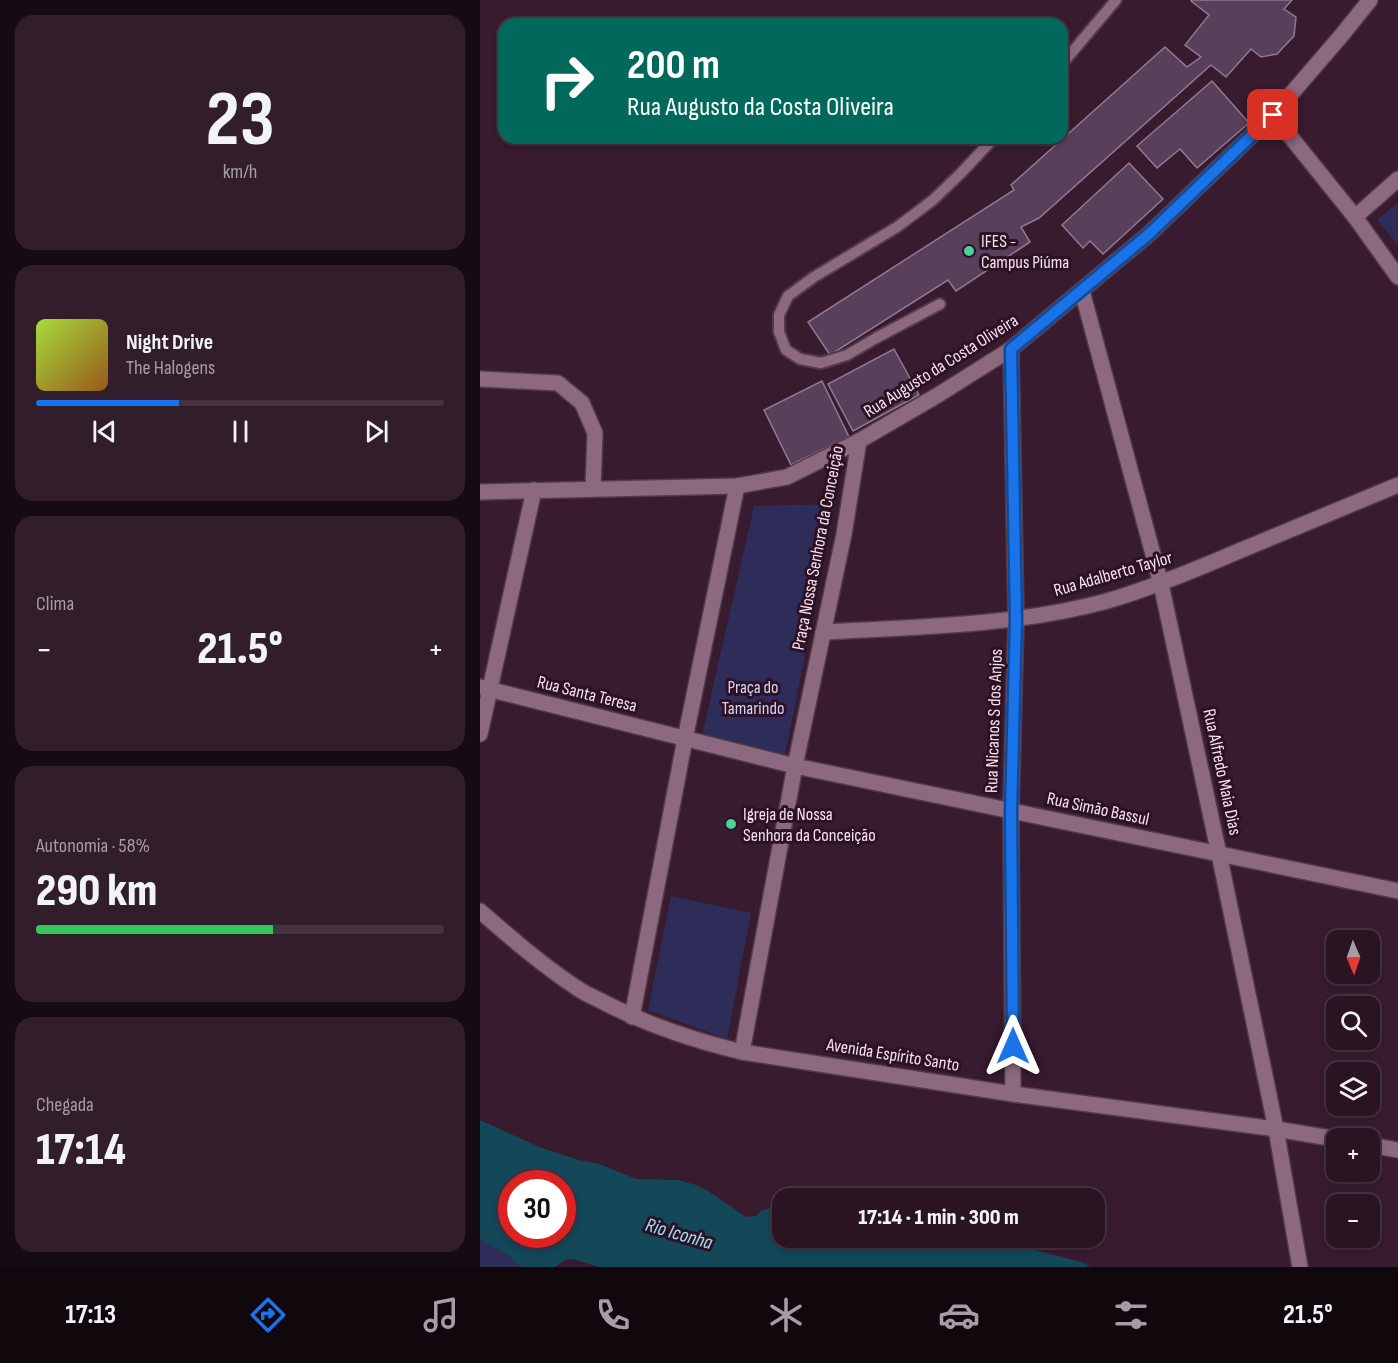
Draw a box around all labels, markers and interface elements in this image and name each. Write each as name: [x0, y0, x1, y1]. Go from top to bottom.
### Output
text: 200 m: [627, 40, 720, 91]
icon: right: [528, 42, 606, 120]
text: 23: [205, 74, 275, 167]
pin: [1247, 89, 1298, 140]
text: Rua Augusto da Costa Oliveira: [627, 91, 894, 123]
icon: arrive: [1256, 98, 1289, 131]
text: km/h: [223, 160, 257, 184]
place label: IFES - Campus Piúma: [981, 231, 1069, 273]
marker: IFES - Campus Piúma: [962, 244, 976, 258]
street label: Rua Augusto da Costa Oliveira: [860, 310, 1022, 422]
text: Night Drive: [126, 329, 213, 356]
text: The Halogens: [126, 356, 215, 380]
icon: previous: [88, 415, 121, 448]
icon: pause: [224, 415, 257, 448]
icon: next: [360, 415, 393, 448]
street label: Praça Nossa Senhora da Conceição: [788, 444, 848, 652]
street label: Rua Adalberto Taylor: [1051, 547, 1175, 601]
text: Clima: [36, 592, 74, 616]
text: 21.5°: [197, 622, 283, 677]
text: −: [36, 630, 52, 670]
text: +: [428, 630, 444, 670]
street label: Rua Nicanos S dos Anjos: [981, 649, 1007, 793]
street label: Rua Santa Teresa: [535, 671, 639, 717]
park label: Praça do Tamarindo: [722, 677, 784, 719]
street label: Rua Alfredo Maia Dias: [1198, 707, 1246, 837]
street label: Rua Simão Bassul: [1045, 788, 1151, 830]
place label: Igreja de Nossa Senhora da Conceição: [743, 804, 876, 846]
marker: Igreja de Nossa Senhora da Conceição: [724, 817, 738, 831]
text: Autonomia · 58%: [36, 834, 150, 858]
text: 290 km: [36, 864, 157, 919]
north arrow: [1326, 930, 1380, 984]
map controls: [1326, 930, 1380, 1248]
button: search: [1326, 996, 1380, 1050]
position arrow: [981, 1014, 1045, 1078]
street label: Avenida Espírito Santo: [824, 1034, 961, 1076]
button: layers: [1326, 1062, 1380, 1116]
text: Chegada: [36, 1093, 94, 1117]
text: 17:14: [36, 1123, 126, 1178]
button: +: [1326, 1128, 1380, 1182]
speed limit sign: 30: [498, 1170, 576, 1248]
button: −: [1326, 1194, 1380, 1248]
text: 17:14 · 1 min · 300 m: [858, 1204, 1019, 1231]
water label: Rio Iconha: [643, 1213, 715, 1255]
icon: directions: [247, 1294, 289, 1336]
icon: music: [420, 1294, 462, 1336]
icon: phone: [592, 1294, 634, 1336]
icon: climate: [765, 1294, 807, 1336]
icon: car: [938, 1294, 980, 1336]
icon: filters: [1110, 1294, 1152, 1336]
text: 17:13: [65, 1299, 116, 1331]
text: 21.5°: [1283, 1299, 1333, 1331]

